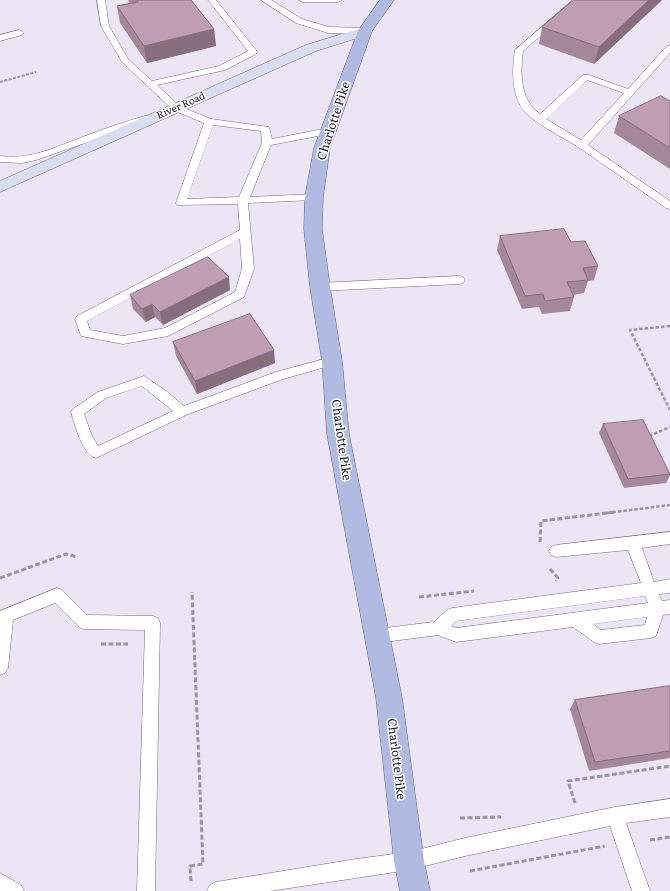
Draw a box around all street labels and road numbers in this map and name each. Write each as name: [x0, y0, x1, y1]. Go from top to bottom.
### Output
street label: Charlotte Pike: [315, 80, 353, 162]
street label: River Road: [155, 90, 207, 122]
street label: Charlotte Pike: [328, 399, 354, 481]
street label: Charlotte Pike: [384, 718, 408, 800]

